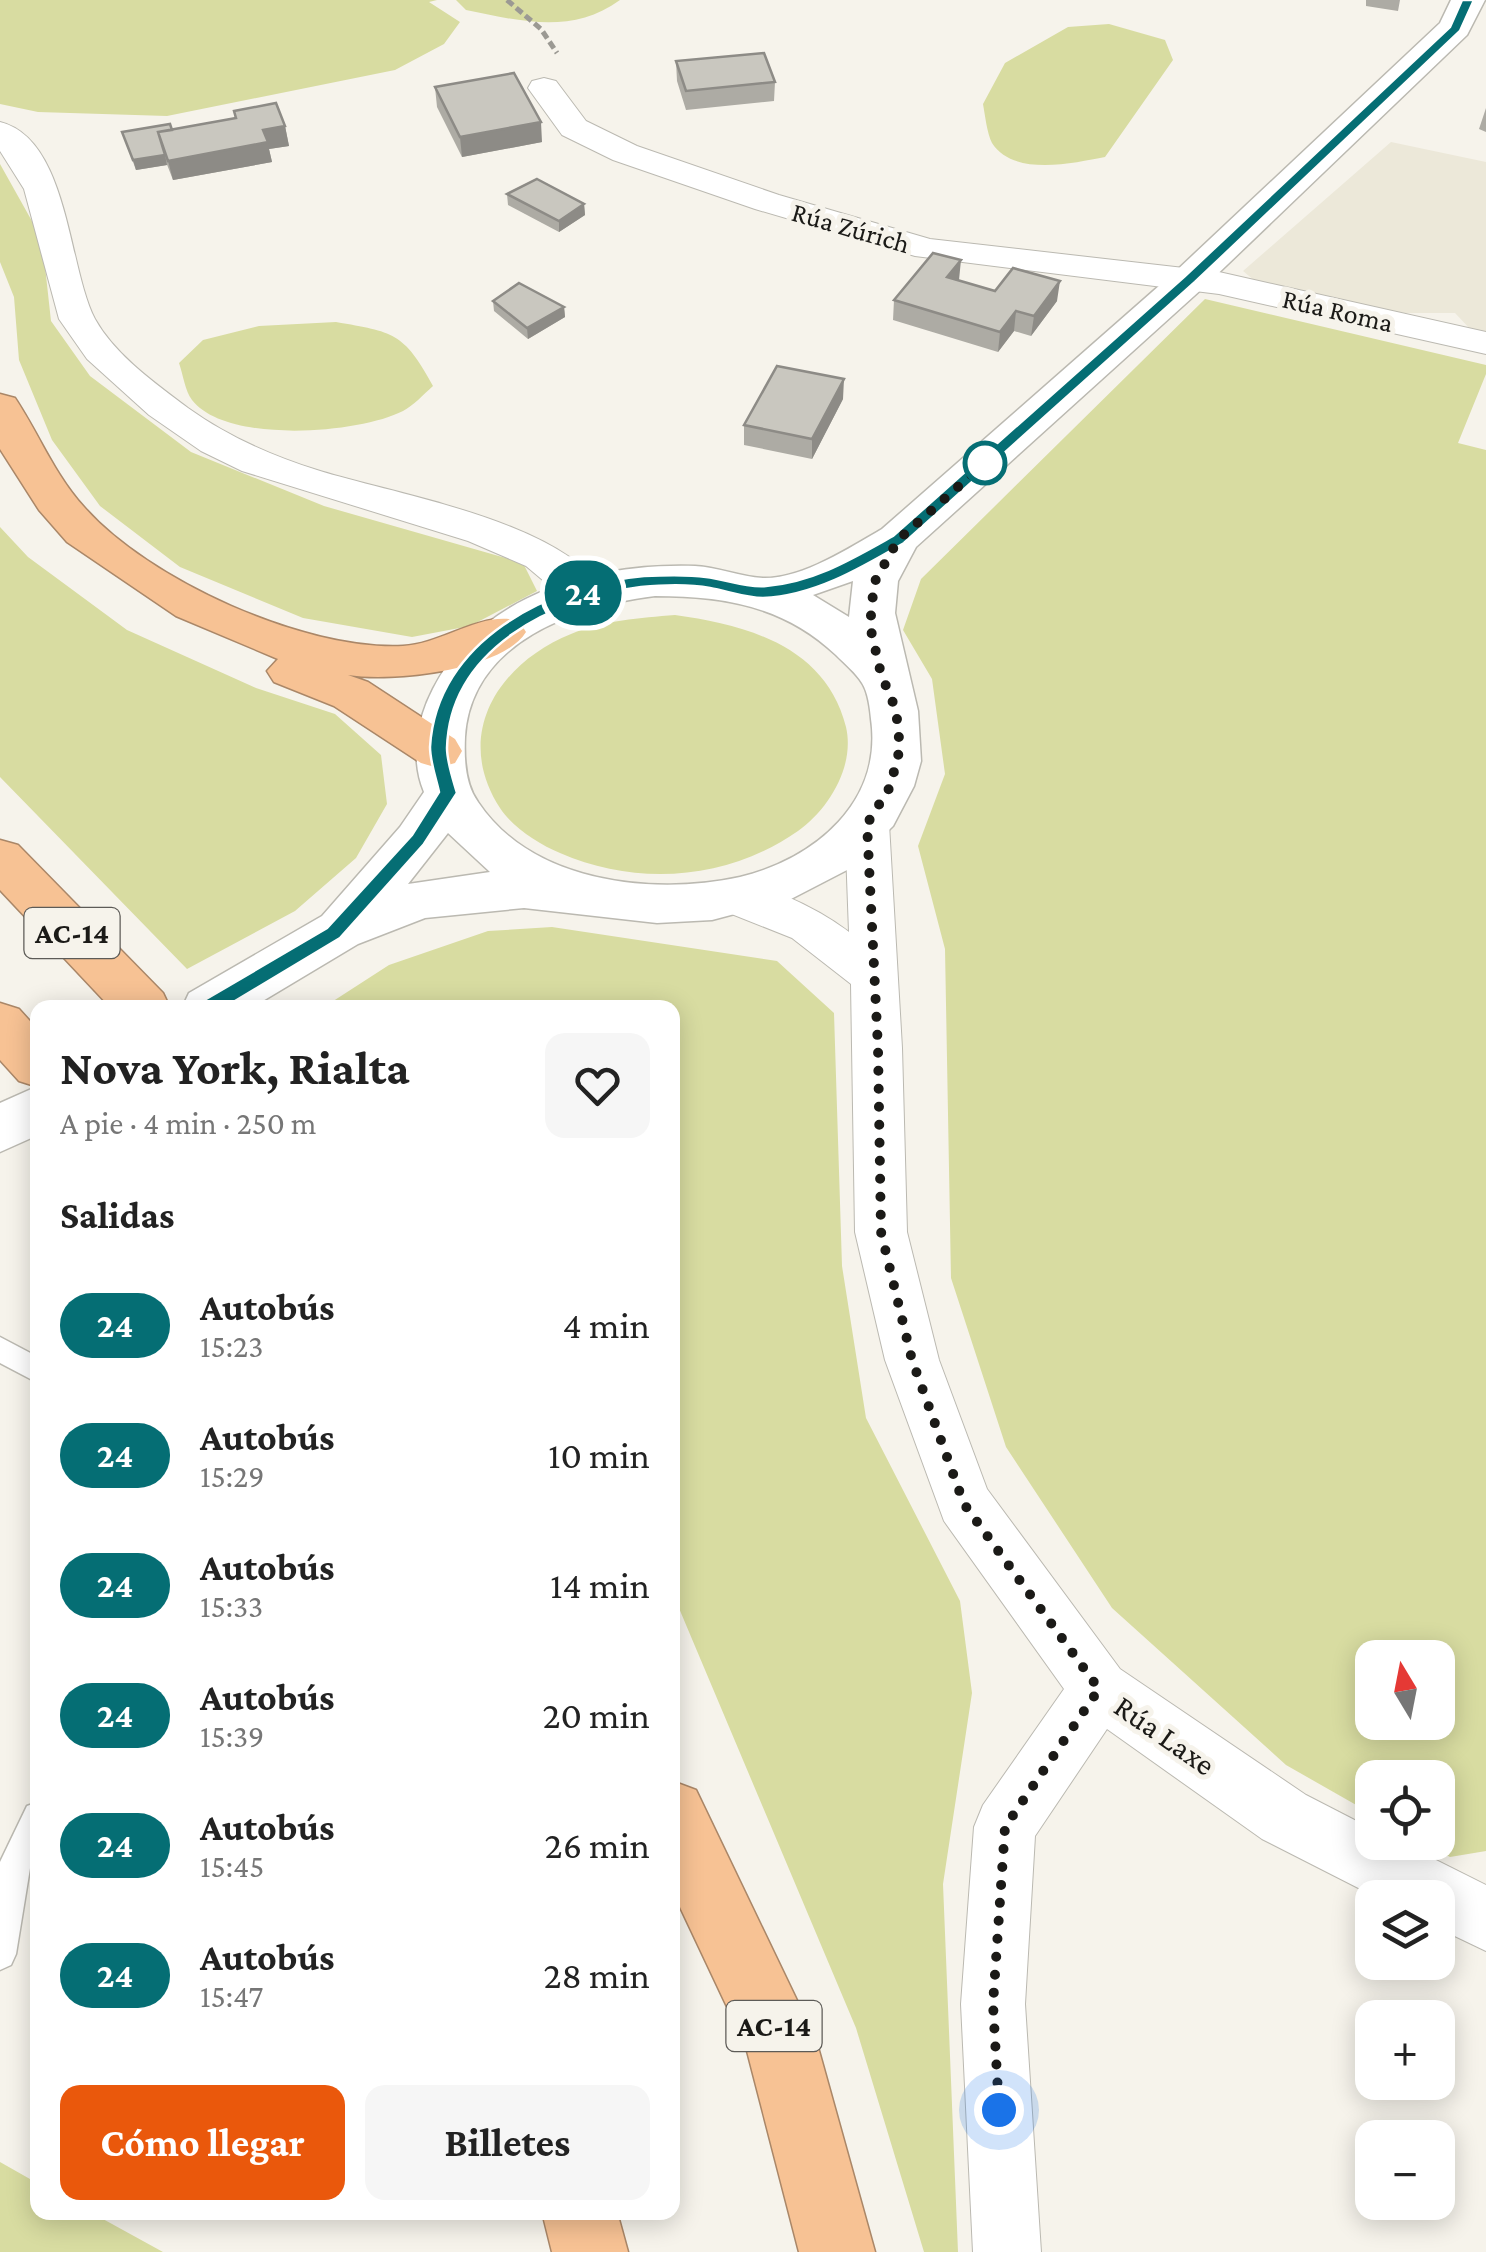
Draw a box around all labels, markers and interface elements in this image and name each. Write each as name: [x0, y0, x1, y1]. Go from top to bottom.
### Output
street label: Rúa Zúrich: [788, 196, 913, 259]
street label: Rúa Roma: [1279, 283, 1396, 338]
unlabelled marker: [964, 442, 1006, 484]
line badge: 24: [538, 560, 628, 626]
text: 24: [565, 574, 601, 613]
road number: AC-14: [24, 908, 120, 958]
button: heart: [545, 1033, 650, 1138]
text: Nova York, Rialta: [60, 1041, 410, 1094]
text: A pie · 4 min · 250 m: [60, 1105, 317, 1141]
text: Salidas: [60, 1194, 174, 1236]
text: Autobús: [200, 1286, 335, 1328]
text: 4 min: [563, 1304, 650, 1346]
text: 24: [97, 1306, 133, 1345]
text: 15:23: [200, 1328, 263, 1364]
text: Autobús: [200, 1416, 335, 1458]
text: 10 min: [548, 1434, 650, 1476]
text: 24: [97, 1436, 133, 1475]
text: 15:29: [200, 1458, 265, 1494]
text: Autobús: [200, 1546, 335, 1588]
text: 14 min: [550, 1564, 650, 1606]
text: 24: [97, 1566, 133, 1605]
text: 15:33: [200, 1588, 263, 1624]
north arrow: [1355, 1640, 1455, 1740]
map controls: [1355, 1640, 1455, 2220]
text: Autobús: [200, 1676, 335, 1718]
street label: Rúa Laxe: [1108, 1687, 1222, 1783]
text: 20 min: [542, 1694, 650, 1736]
text: 24: [97, 1696, 133, 1735]
text: 15:39: [200, 1718, 264, 1754]
button: locate: [1355, 1760, 1455, 1860]
text: Autobús: [200, 1806, 335, 1848]
text: 26 min: [545, 1824, 650, 1866]
text: 24: [97, 1826, 133, 1865]
text: 15:45: [200, 1848, 264, 1884]
button: layers: [1355, 1880, 1455, 1980]
text: Autobús: [200, 1936, 335, 1978]
text: 28 min: [543, 1954, 650, 1996]
text: 24: [97, 1956, 133, 1995]
text: 15:47: [200, 1978, 263, 2014]
button: +: [1355, 2000, 1455, 2100]
road number: AC-14: [726, 2001, 822, 2051]
button: Cómo llegar: [60, 2085, 345, 2200]
button: Billetes: [365, 2085, 650, 2200]
your location: [974, 2085, 1024, 2135]
button: −: [1355, 2120, 1455, 2220]

